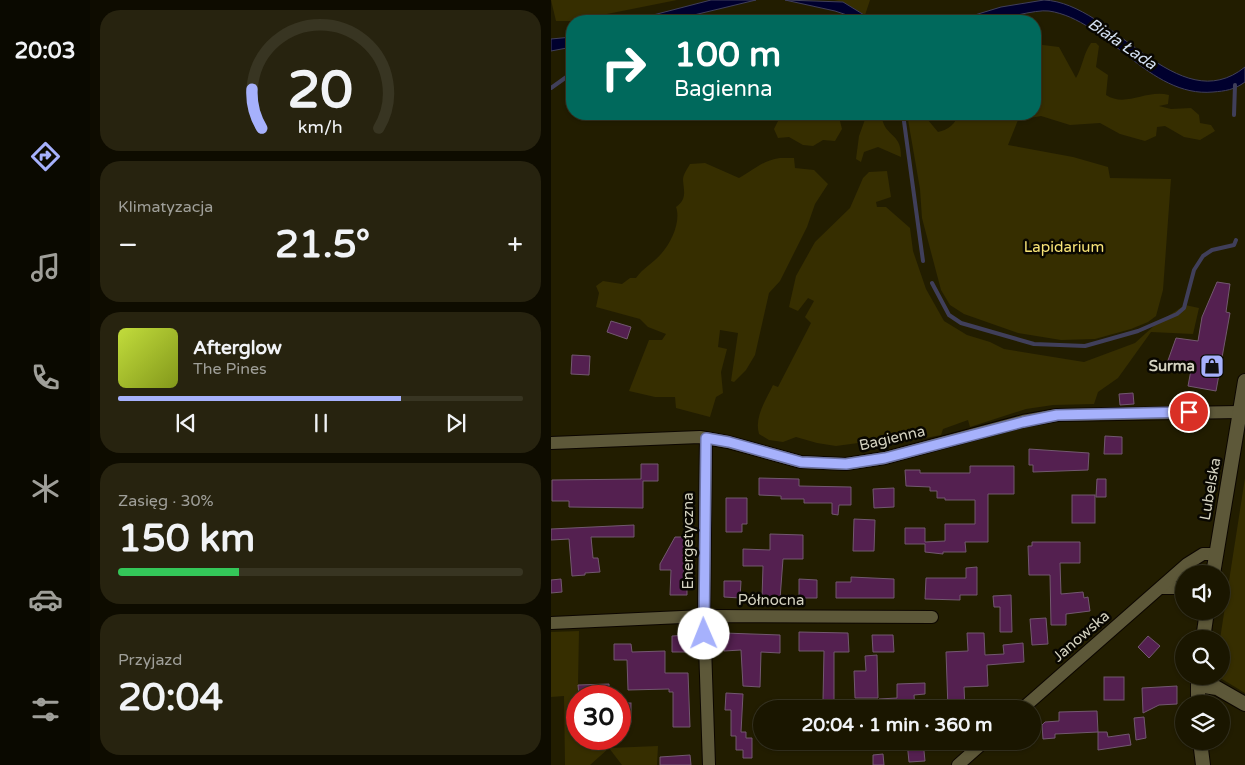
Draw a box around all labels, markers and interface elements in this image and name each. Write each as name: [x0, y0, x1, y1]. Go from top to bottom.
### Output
water label: Biała Łada: [1084, 14, 1161, 75]
text: 100 m: [674, 34, 781, 76]
icon: right: [591, 35, 656, 100]
text: 20:03: [15, 38, 75, 64]
text: 20: [288, 59, 353, 122]
text: Bagienna: [674, 76, 773, 102]
text: km/h: [298, 117, 343, 138]
icon: directions: [28, 139, 63, 174]
text: Klimatyzacja: [118, 197, 213, 217]
text: 21.5°: [275, 222, 370, 268]
text: −: [118, 228, 138, 262]
text: +: [507, 228, 523, 262]
park label: Lapidarium: [1024, 238, 1104, 256]
icon: music: [28, 250, 63, 285]
text: Afterglow: [193, 337, 282, 359]
shop icon: Surma: [1199, 353, 1225, 379]
place label: Surma: [1149, 357, 1195, 375]
text: The Pines: [193, 359, 267, 379]
icon: phone: [28, 360, 63, 395]
pin: [1168, 391, 1210, 433]
icon: arrive: [1175, 398, 1203, 426]
icon: previous: [172, 409, 200, 437]
icon: pause: [307, 409, 335, 437]
icon: next: [442, 409, 470, 437]
street label: Bagienna: [857, 422, 927, 454]
street label: Lubelska: [1196, 456, 1224, 522]
icon: climate: [28, 471, 63, 506]
text: Zasięg · 30%: [118, 491, 214, 511]
street label: Energetyczna: [679, 492, 697, 590]
text: 150 km: [118, 516, 255, 562]
map controls: [1175, 565, 1230, 750]
button: sound: [1175, 565, 1230, 620]
icon: car: [28, 582, 63, 617]
street label: Północna: [738, 591, 804, 609]
position arrow: [677, 607, 729, 659]
street label: Janowska: [1049, 607, 1113, 665]
button: search: [1175, 630, 1230, 685]
text: Przyjazd: [118, 650, 182, 670]
text: 20:04: [118, 675, 223, 721]
speed limit sign: 30: [566, 685, 631, 750]
icon: filters: [28, 692, 63, 727]
button: layers: [1175, 695, 1230, 750]
text: 20:04 · 1 min · 360 m: [801, 714, 993, 736]

